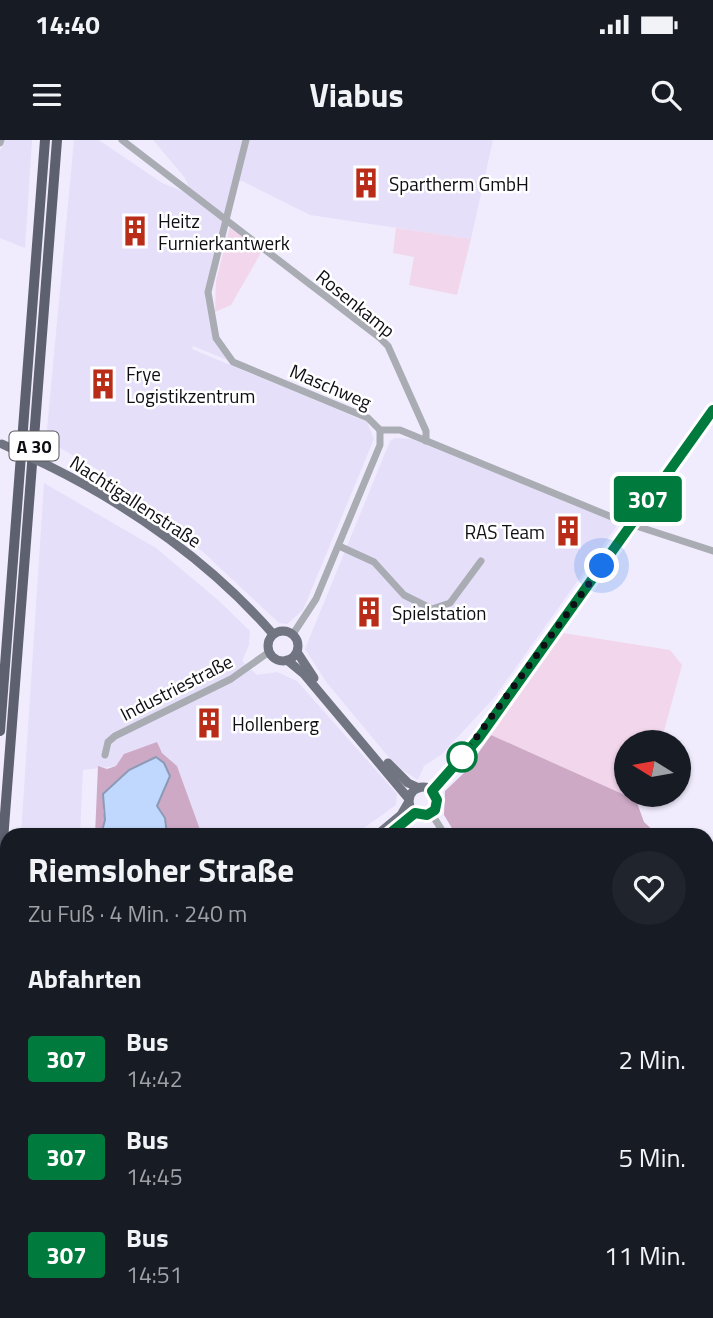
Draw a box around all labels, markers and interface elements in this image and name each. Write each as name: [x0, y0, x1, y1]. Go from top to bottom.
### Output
text: 14:40: [35, 5, 100, 44]
text: Viabus: [309, 71, 404, 119]
icon: menu: [28, 76, 66, 114]
icon: search: [647, 76, 685, 114]
building icon: Spartherm GmbH: [349, 166, 383, 200]
place label: Spartherm GmbH: [389, 169, 529, 198]
place label: Heitz Furnierkantwerk: [158, 206, 290, 257]
building icon: Heitz Furnierkantwerk: [118, 214, 152, 248]
street label: Rosenkamp: [310, 262, 402, 344]
street label: Maschweg: [286, 356, 377, 416]
place label: Frye Logistikzentrum: [126, 359, 255, 410]
building icon: Frye Logistikzentrum: [86, 367, 120, 401]
road number: A 30: [9, 432, 58, 460]
street label: Nachtigallenstraße: [65, 448, 207, 554]
line badge: 307: [608, 476, 688, 522]
text: 307: [628, 481, 668, 517]
building icon: RAS Team: [551, 514, 585, 548]
place label: RAS Team: [464, 517, 545, 546]
your location: [584, 548, 619, 583]
building icon: Spielstation: [352, 595, 386, 629]
place label: Spielstation: [392, 598, 487, 627]
street label: Industriestraße: [115, 646, 237, 728]
building icon: Hollenberg: [192, 706, 226, 740]
place label: Hollenberg: [232, 709, 319, 738]
north arrow: [614, 730, 691, 807]
map controls: [614, 730, 691, 807]
unlabelled marker: [447, 742, 477, 772]
text: Riemsloher Straße: [28, 845, 294, 895]
button: heart: [612, 851, 686, 925]
text: Zu Fuß · 4 Min. · 240 m: [28, 896, 247, 931]
text: Abfahrten: [28, 959, 142, 998]
text: Bus: [126, 1022, 168, 1061]
text: 2 Min.: [619, 1040, 686, 1079]
text: 307: [46, 1041, 87, 1077]
text: 14:42: [126, 1061, 183, 1096]
text: Bus: [126, 1120, 168, 1159]
text: 5 Min.: [619, 1138, 686, 1177]
text: 307: [46, 1139, 87, 1175]
text: 14:45: [126, 1159, 183, 1194]
text: Bus: [126, 1218, 168, 1257]
text: 11 Min.: [604, 1236, 686, 1275]
text: 307: [46, 1237, 87, 1273]
text: 14:51: [126, 1257, 183, 1292]

